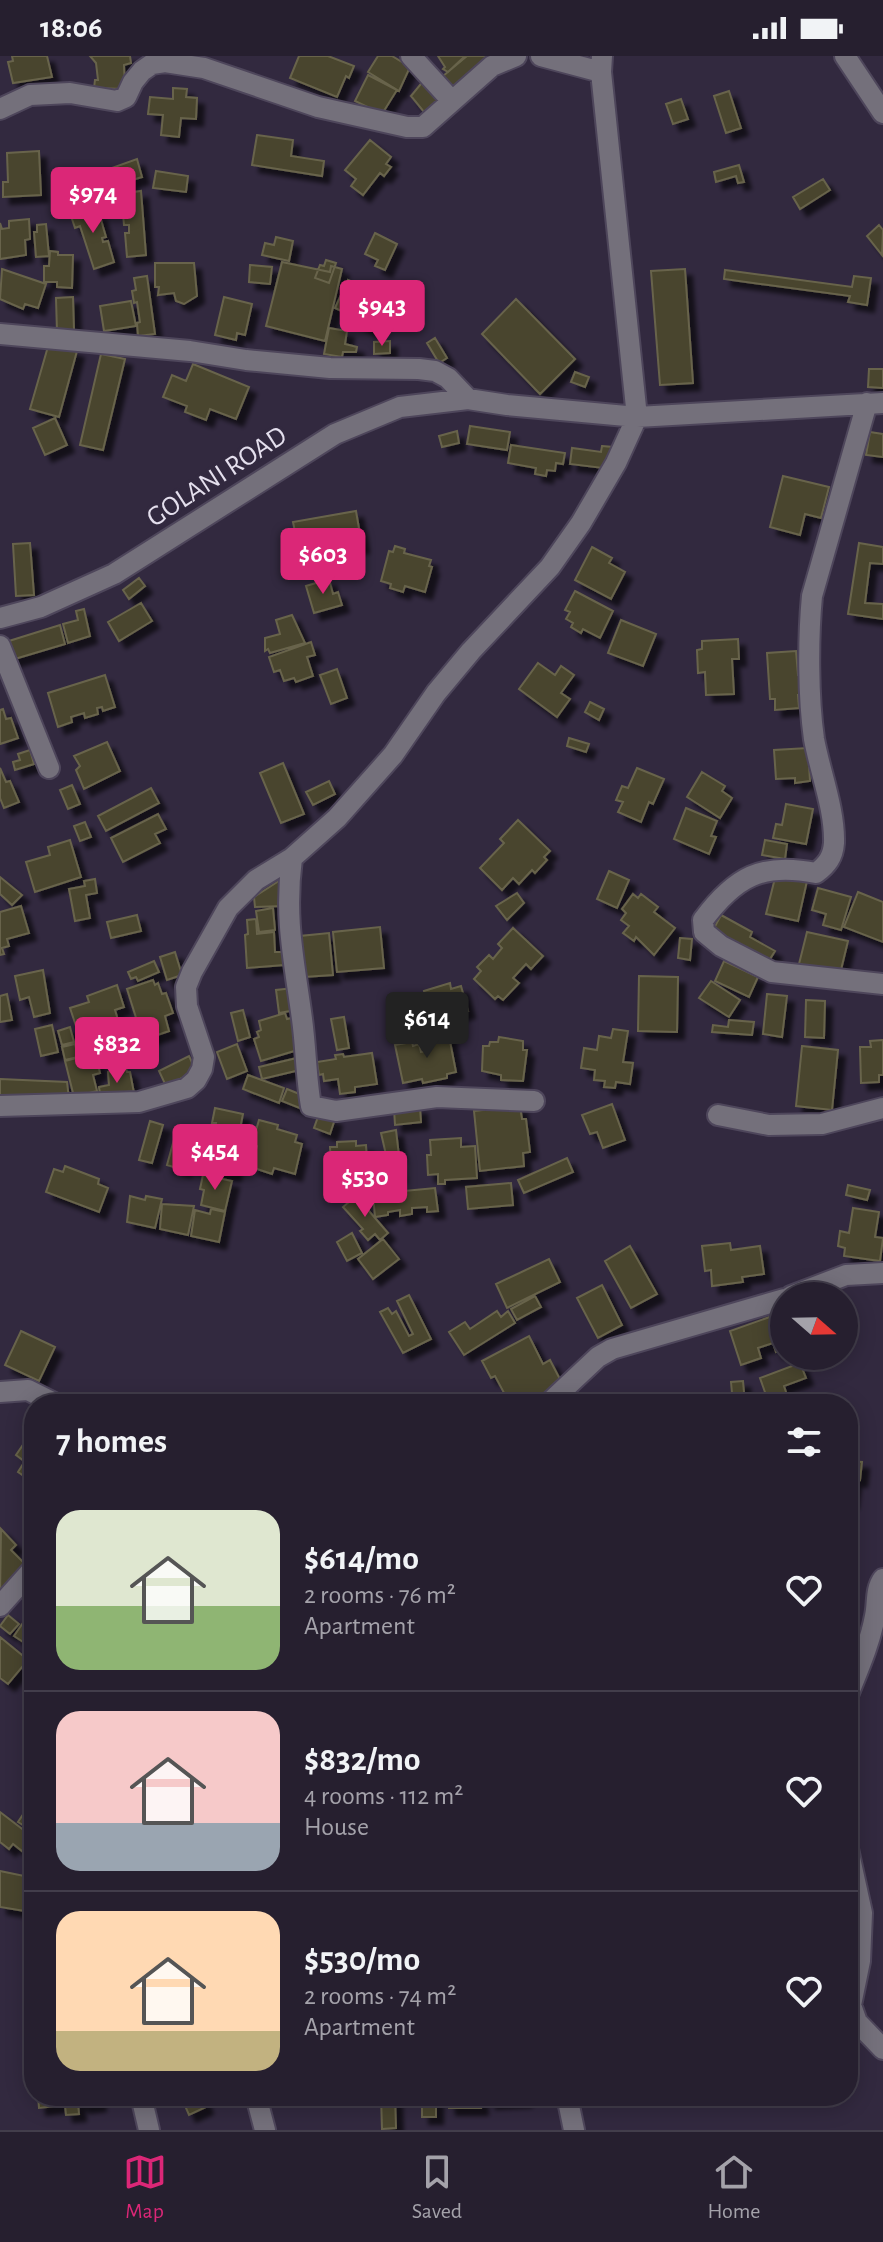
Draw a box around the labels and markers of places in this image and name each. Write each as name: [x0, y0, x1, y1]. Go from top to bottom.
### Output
pin: $974: [46, 167, 140, 235]
pin: $943: [335, 280, 429, 348]
pin: $603: [276, 528, 370, 596]
pin: $614: [380, 992, 474, 1060]
pin: $832: [70, 1017, 164, 1085]
pin: $454: [168, 1124, 262, 1192]
pin: $530: [318, 1151, 412, 1219]

